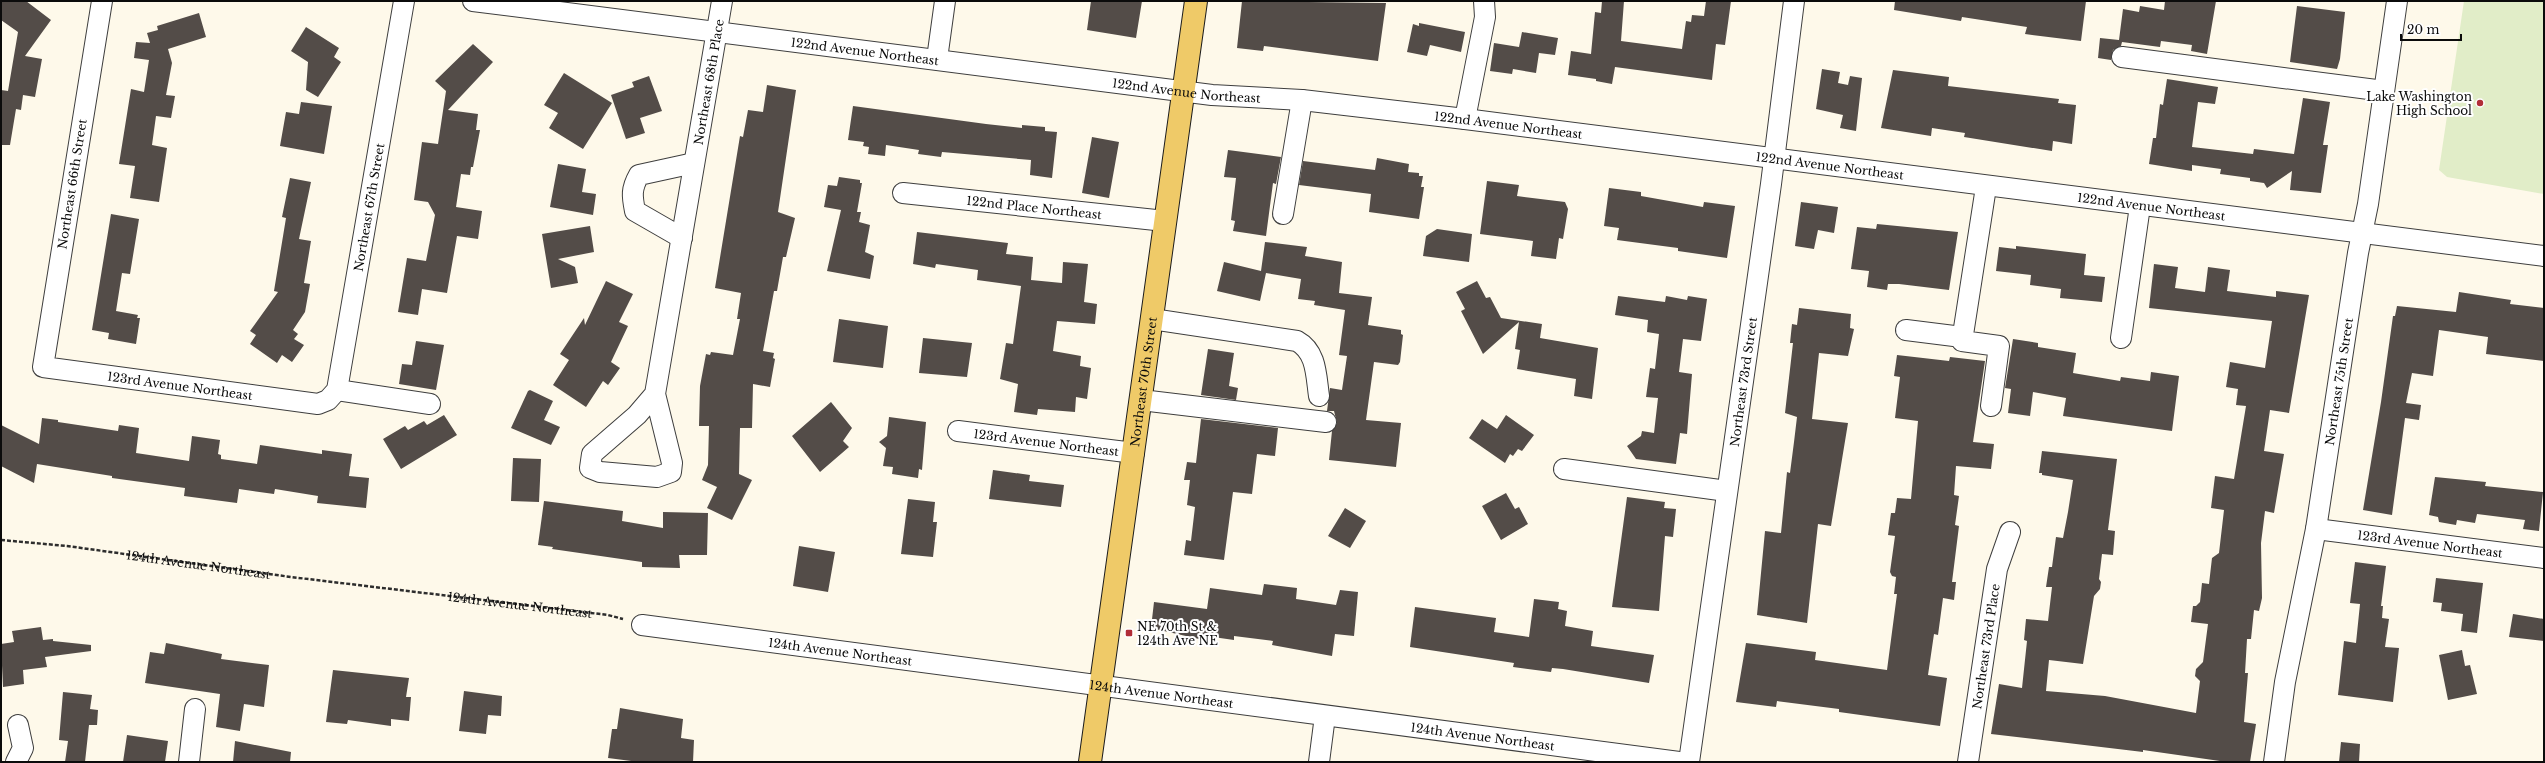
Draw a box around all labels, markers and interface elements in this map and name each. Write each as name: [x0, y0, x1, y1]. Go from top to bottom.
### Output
scale bar: [2401, 16, 2461, 42]
street label: Northeast 68th Place: [690, 18, 726, 146]
text: 20 m: [2407, 22, 2439, 37]
street label: 122nd Avenue Northeast: [790, 34, 940, 68]
street label: 122nd Avenue Northeast: [1111, 75, 1261, 105]
place label: Lake Washington High School: [2366, 89, 2472, 118]
marker: Lake Washington High School: [2475, 98, 2485, 108]
street label: 122nd Avenue Northeast: [1434, 108, 1584, 141]
street label: Northeast 66th Street: [54, 117, 90, 250]
street label: Northeast 67th Street: [350, 141, 387, 272]
street label: 122nd Avenue Northeast: [1755, 148, 1905, 182]
street label: 122nd Avenue Northeast: [2076, 189, 2227, 223]
street label: 122nd Place Northeast: [966, 192, 1103, 222]
street label: Northeast 70th Street: [1127, 315, 1159, 448]
street label: Northeast 73rd Street: [1726, 316, 1760, 448]
street label: Northeast 75th Street: [2321, 316, 2356, 446]
street label: 123rd Avenue Northeast: [106, 368, 254, 403]
street label: 123rd Avenue Northeast: [973, 426, 1120, 459]
street label: 123rd Avenue Northeast: [2356, 527, 2504, 560]
street label: 124th Avenue Northeast: [126, 547, 272, 582]
street label: Northeast 73rd Place: [1969, 582, 2002, 710]
street label: 124th Avenue Northeast: [447, 588, 593, 621]
place label: NE 70th St & 124th Ave NE: [1137, 619, 1218, 648]
marker: NE 70th St & 124th Ave NE: [1124, 628, 1134, 638]
street label: 124th Avenue Northeast: [767, 634, 914, 668]
street label: 124th Avenue Northeast: [1089, 677, 1235, 711]
street label: 124th Avenue Northeast: [1410, 719, 1556, 753]

